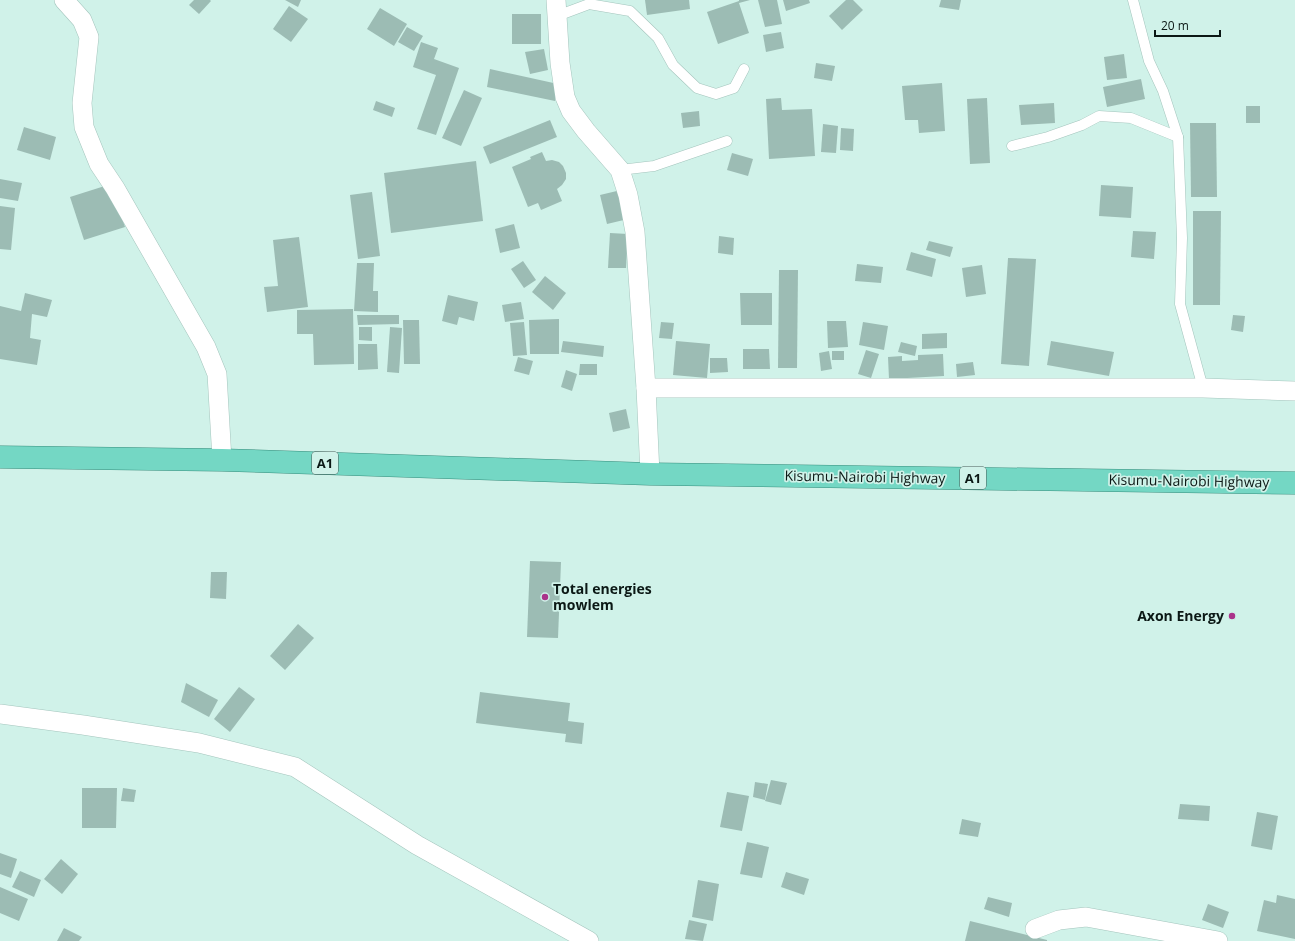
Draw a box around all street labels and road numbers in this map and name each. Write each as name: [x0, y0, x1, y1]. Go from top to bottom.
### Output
road number: A1: [312, 452, 338, 474]
street label: Kisumu-Nairobi Highway: [784, 466, 947, 487]
road number: A1: [960, 467, 986, 489]
street label: Kisumu-Nairobi Highway: [1108, 470, 1271, 491]

